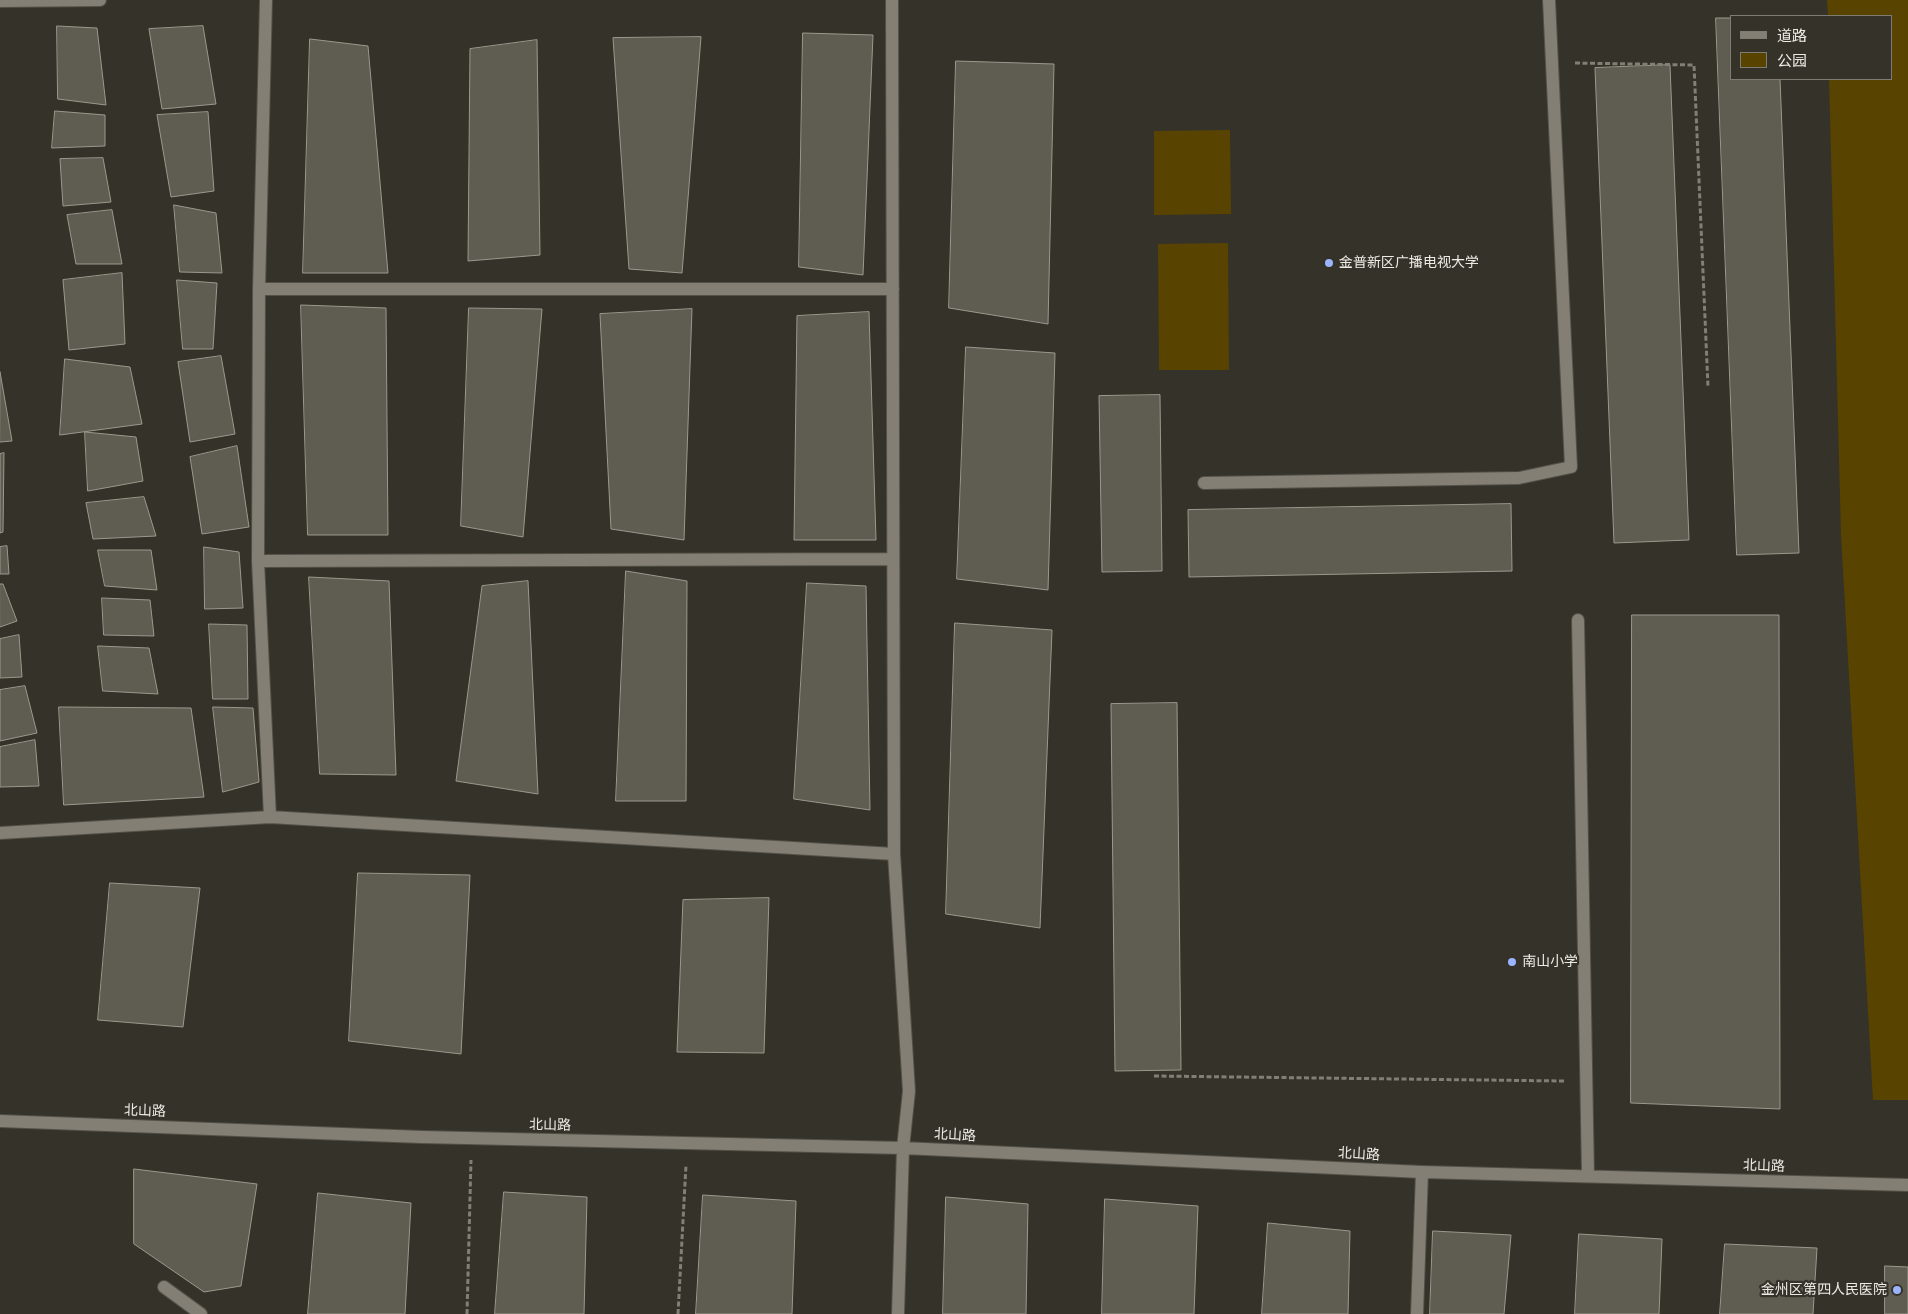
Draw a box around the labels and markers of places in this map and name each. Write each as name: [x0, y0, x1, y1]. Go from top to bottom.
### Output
place label: 金普新区广播电视大学: [1339, 255, 1479, 271]
marker: 金普新区广播电视大学: [1323, 257, 1335, 269]
place label: 南山小学: [1522, 954, 1578, 970]
marker: 南山小学: [1506, 956, 1518, 968]
place label: 金州区第四人民医院: [1761, 1282, 1887, 1298]
marker: 金州区第四人民医院: [1891, 1284, 1903, 1296]

